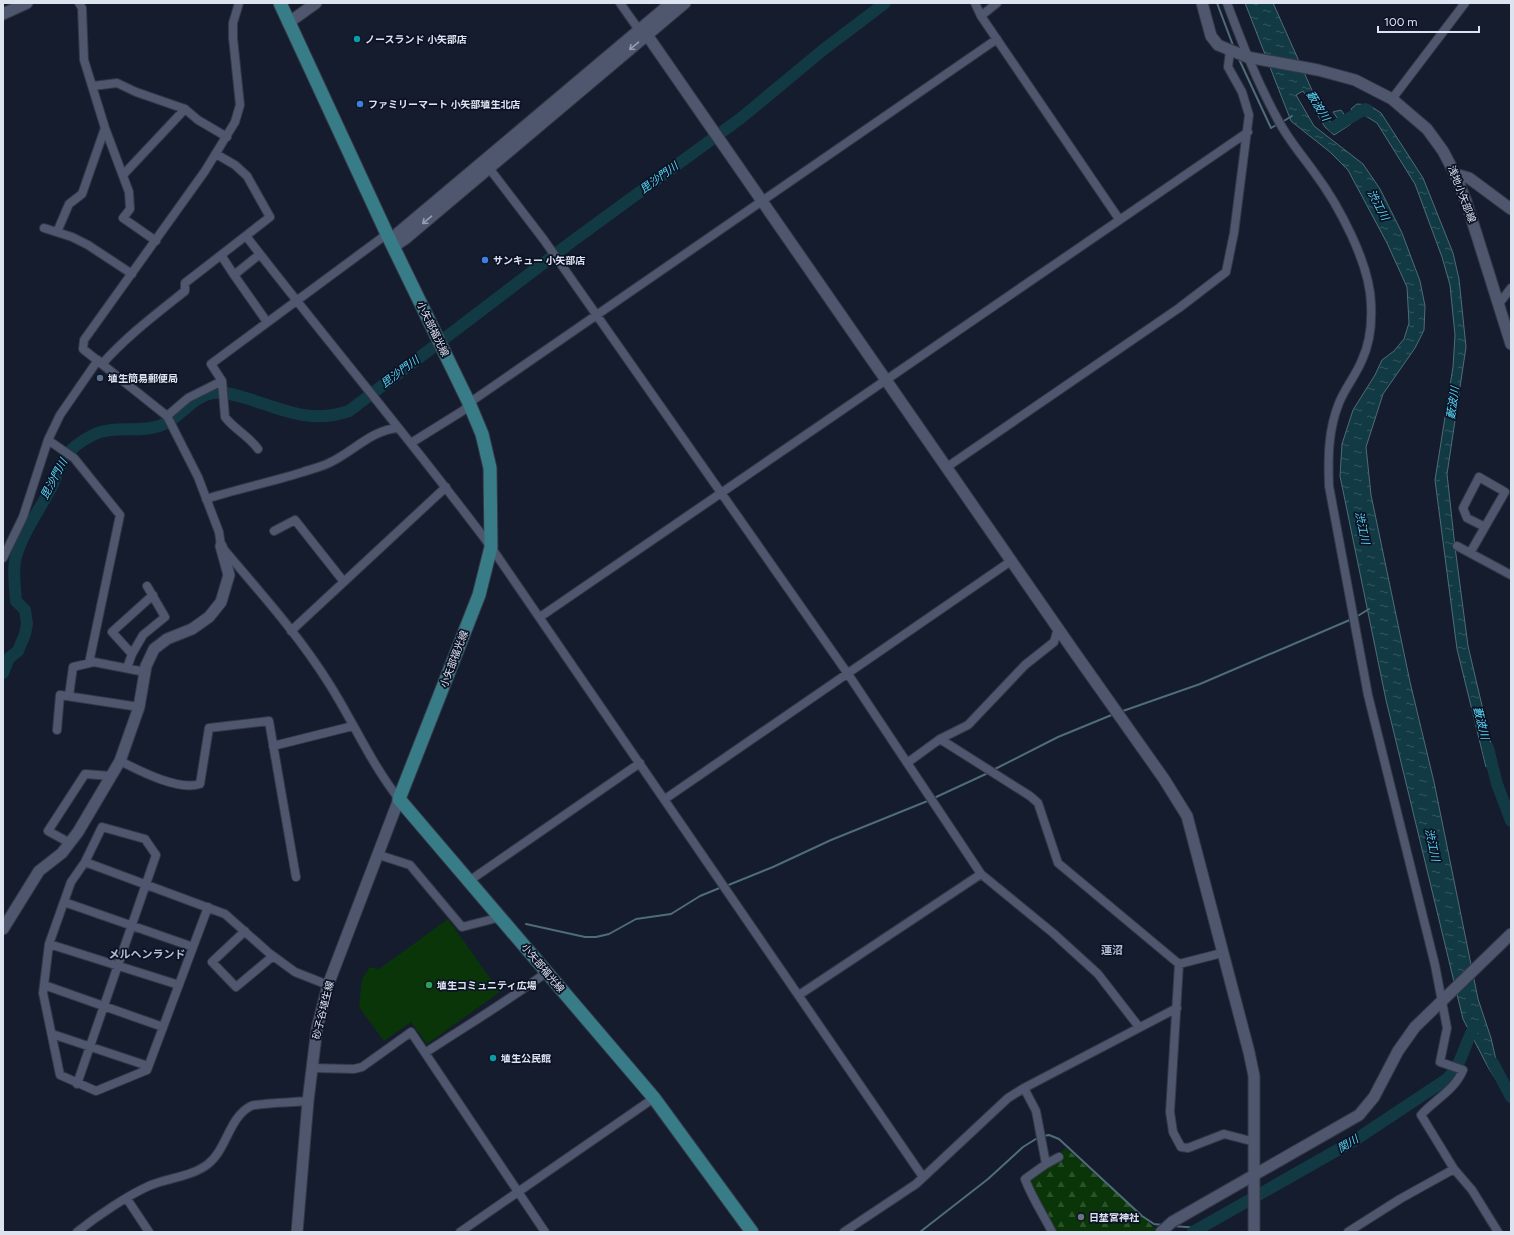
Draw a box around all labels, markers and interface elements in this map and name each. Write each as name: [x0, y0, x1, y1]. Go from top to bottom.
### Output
scale bar: [1378, 8, 1479, 34]
text: 100 m: [1384, 15, 1418, 29]
place label: ノースランド 小矢部店: [365, 33, 467, 46]
marker: ノースランド 小矢部店: [352, 34, 362, 44]
one-way arrow: [628, 42, 639, 51]
water label: 藪波川: [1304, 89, 1333, 124]
place label: ファミリーマート 小矢部埴生北店: [368, 98, 520, 111]
marker: ファミリーマート 小矢部埴生北店: [355, 99, 365, 109]
water label: 毘沙門川: [637, 159, 681, 196]
street label: 浅地小矢部線: [1445, 164, 1479, 224]
water label: 渋江川: [1365, 187, 1392, 224]
one-way arrow: [422, 216, 433, 225]
place label: サンキュー 小矢部店: [493, 254, 585, 267]
marker: サンキュー 小矢部店: [480, 255, 490, 265]
street label: 小矢部福光線: [414, 299, 452, 359]
water label: 毘沙門川: [379, 353, 422, 390]
place label: 埴生簡易郵便局: [108, 372, 178, 385]
marker: 埴生簡易郵便局: [95, 373, 105, 383]
water label: 藪波川: [1444, 385, 1462, 420]
water label: 毘沙門川: [38, 456, 71, 501]
water label: 渋江川: [1352, 511, 1372, 546]
street label: 小矢部福光線: [437, 629, 471, 689]
water label: 藪波川: [1471, 705, 1492, 742]
water label: 渋江川: [1422, 828, 1442, 863]
street label: 小矢部福光線: [519, 941, 567, 995]
district label: 蓮沼: [1101, 944, 1123, 957]
district label: メルヘンランド: [109, 948, 186, 961]
street label: 砂子谷埴生線: [309, 979, 337, 1041]
place label: 埴生コミュニティ広場: [437, 979, 536, 992]
marker: 埴生コミュニティ広場: [424, 980, 434, 990]
place label: 埴生公民館: [501, 1052, 551, 1065]
marker: 埴生公民館: [488, 1053, 498, 1063]
water label: 関川: [1335, 1132, 1362, 1155]
place label: 日埜宮神社: [1089, 1211, 1140, 1224]
marker: 日埜宮神社: [1076, 1212, 1086, 1222]

